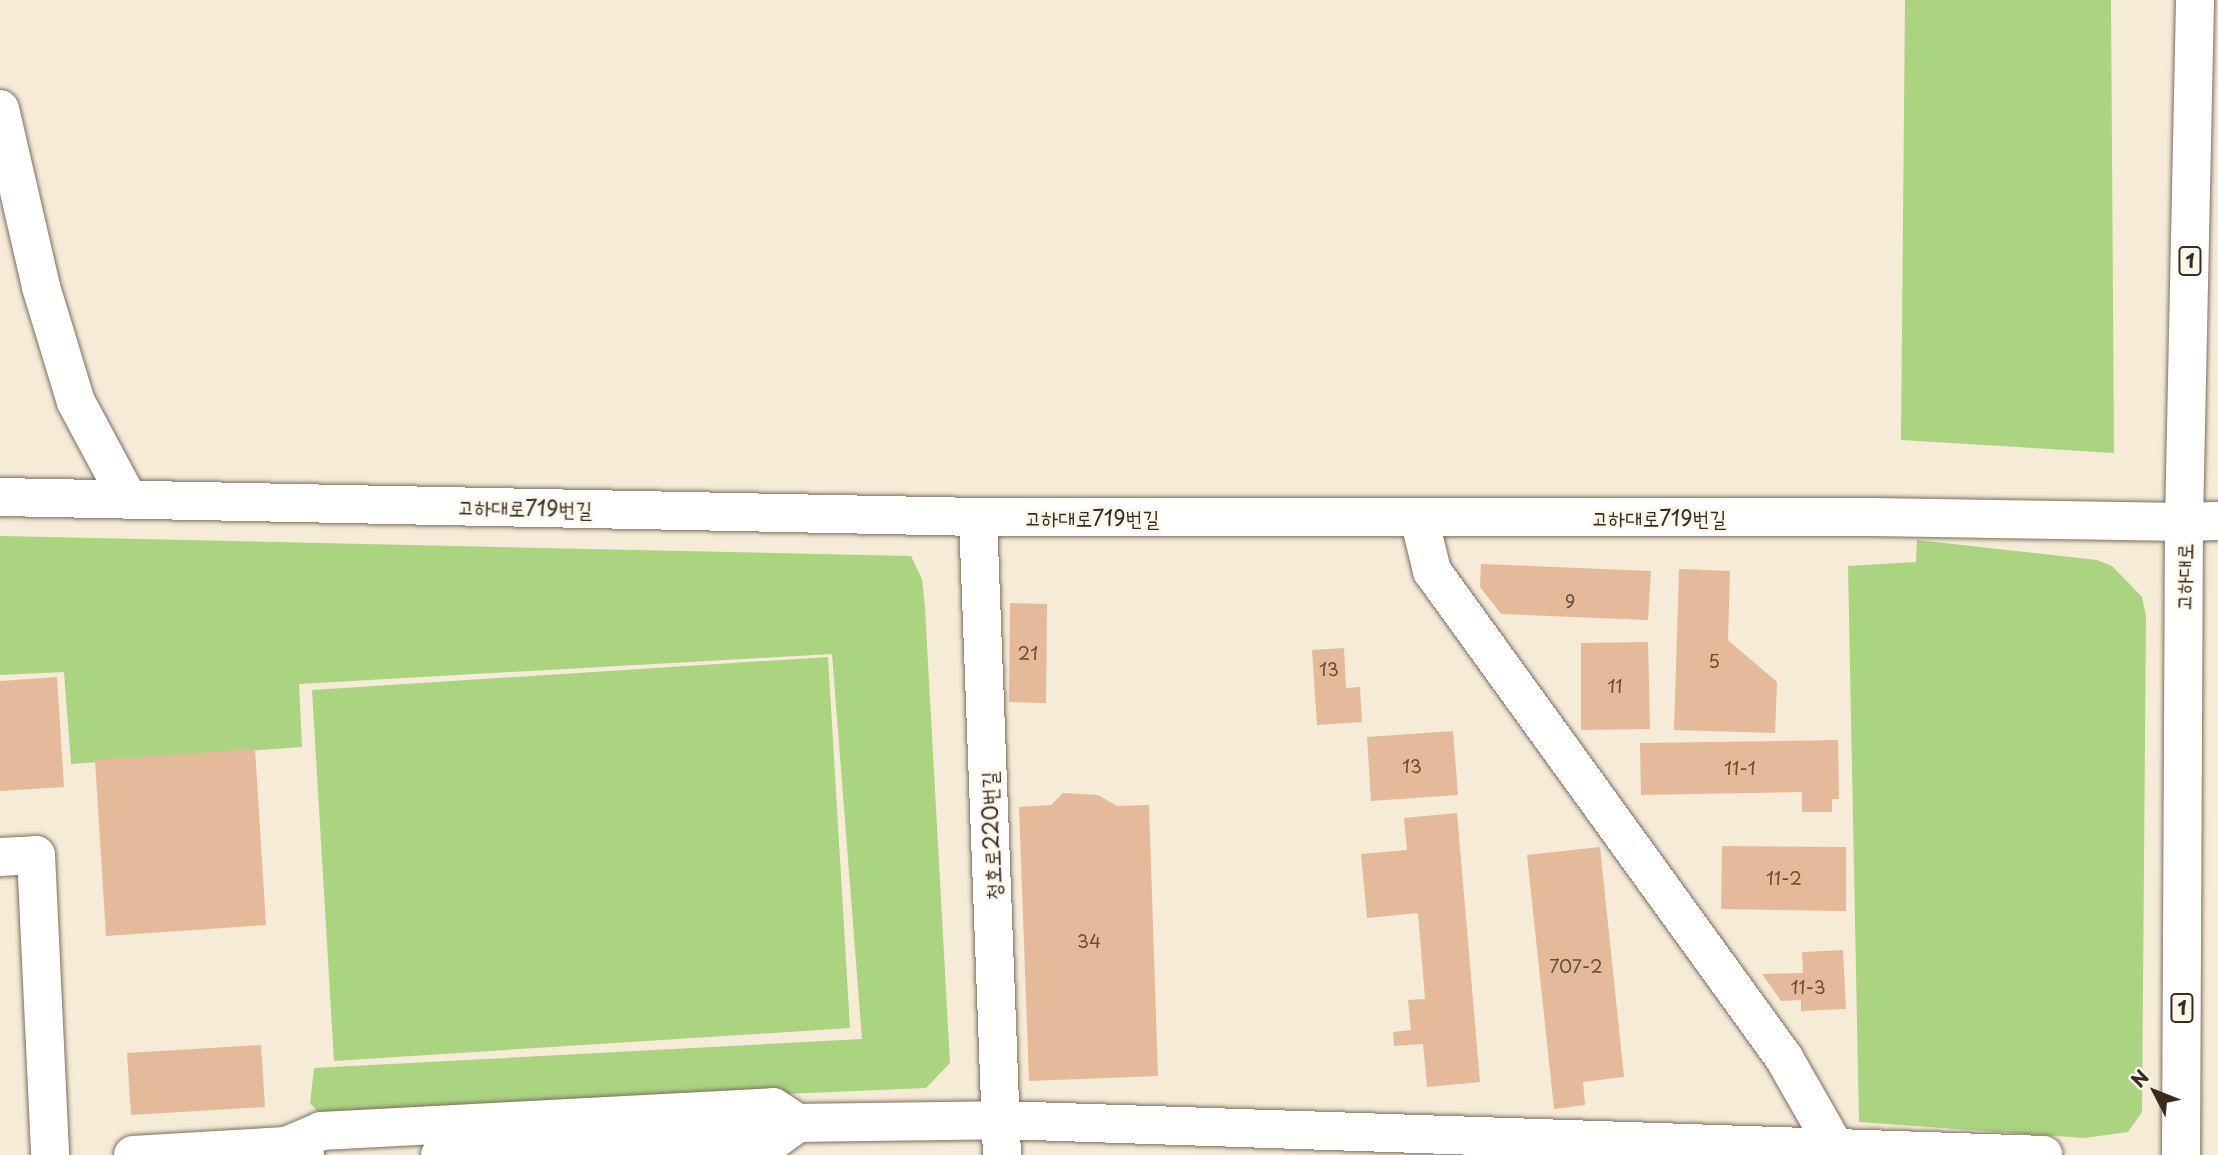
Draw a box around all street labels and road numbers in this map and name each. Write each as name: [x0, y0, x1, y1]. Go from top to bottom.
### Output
road number: 1: [2178, 246, 2202, 276]
street label: 고하대로719번길: [457, 493, 593, 521]
street label: 고하대로719번길: [1025, 504, 1159, 530]
street label: 고하대로719번길: [1592, 504, 1726, 530]
street label: 고하대로: [2170, 543, 2196, 611]
street label: 청호로220번길: [975, 771, 1005, 901]
road number: 1: [2170, 992, 2194, 1024]

